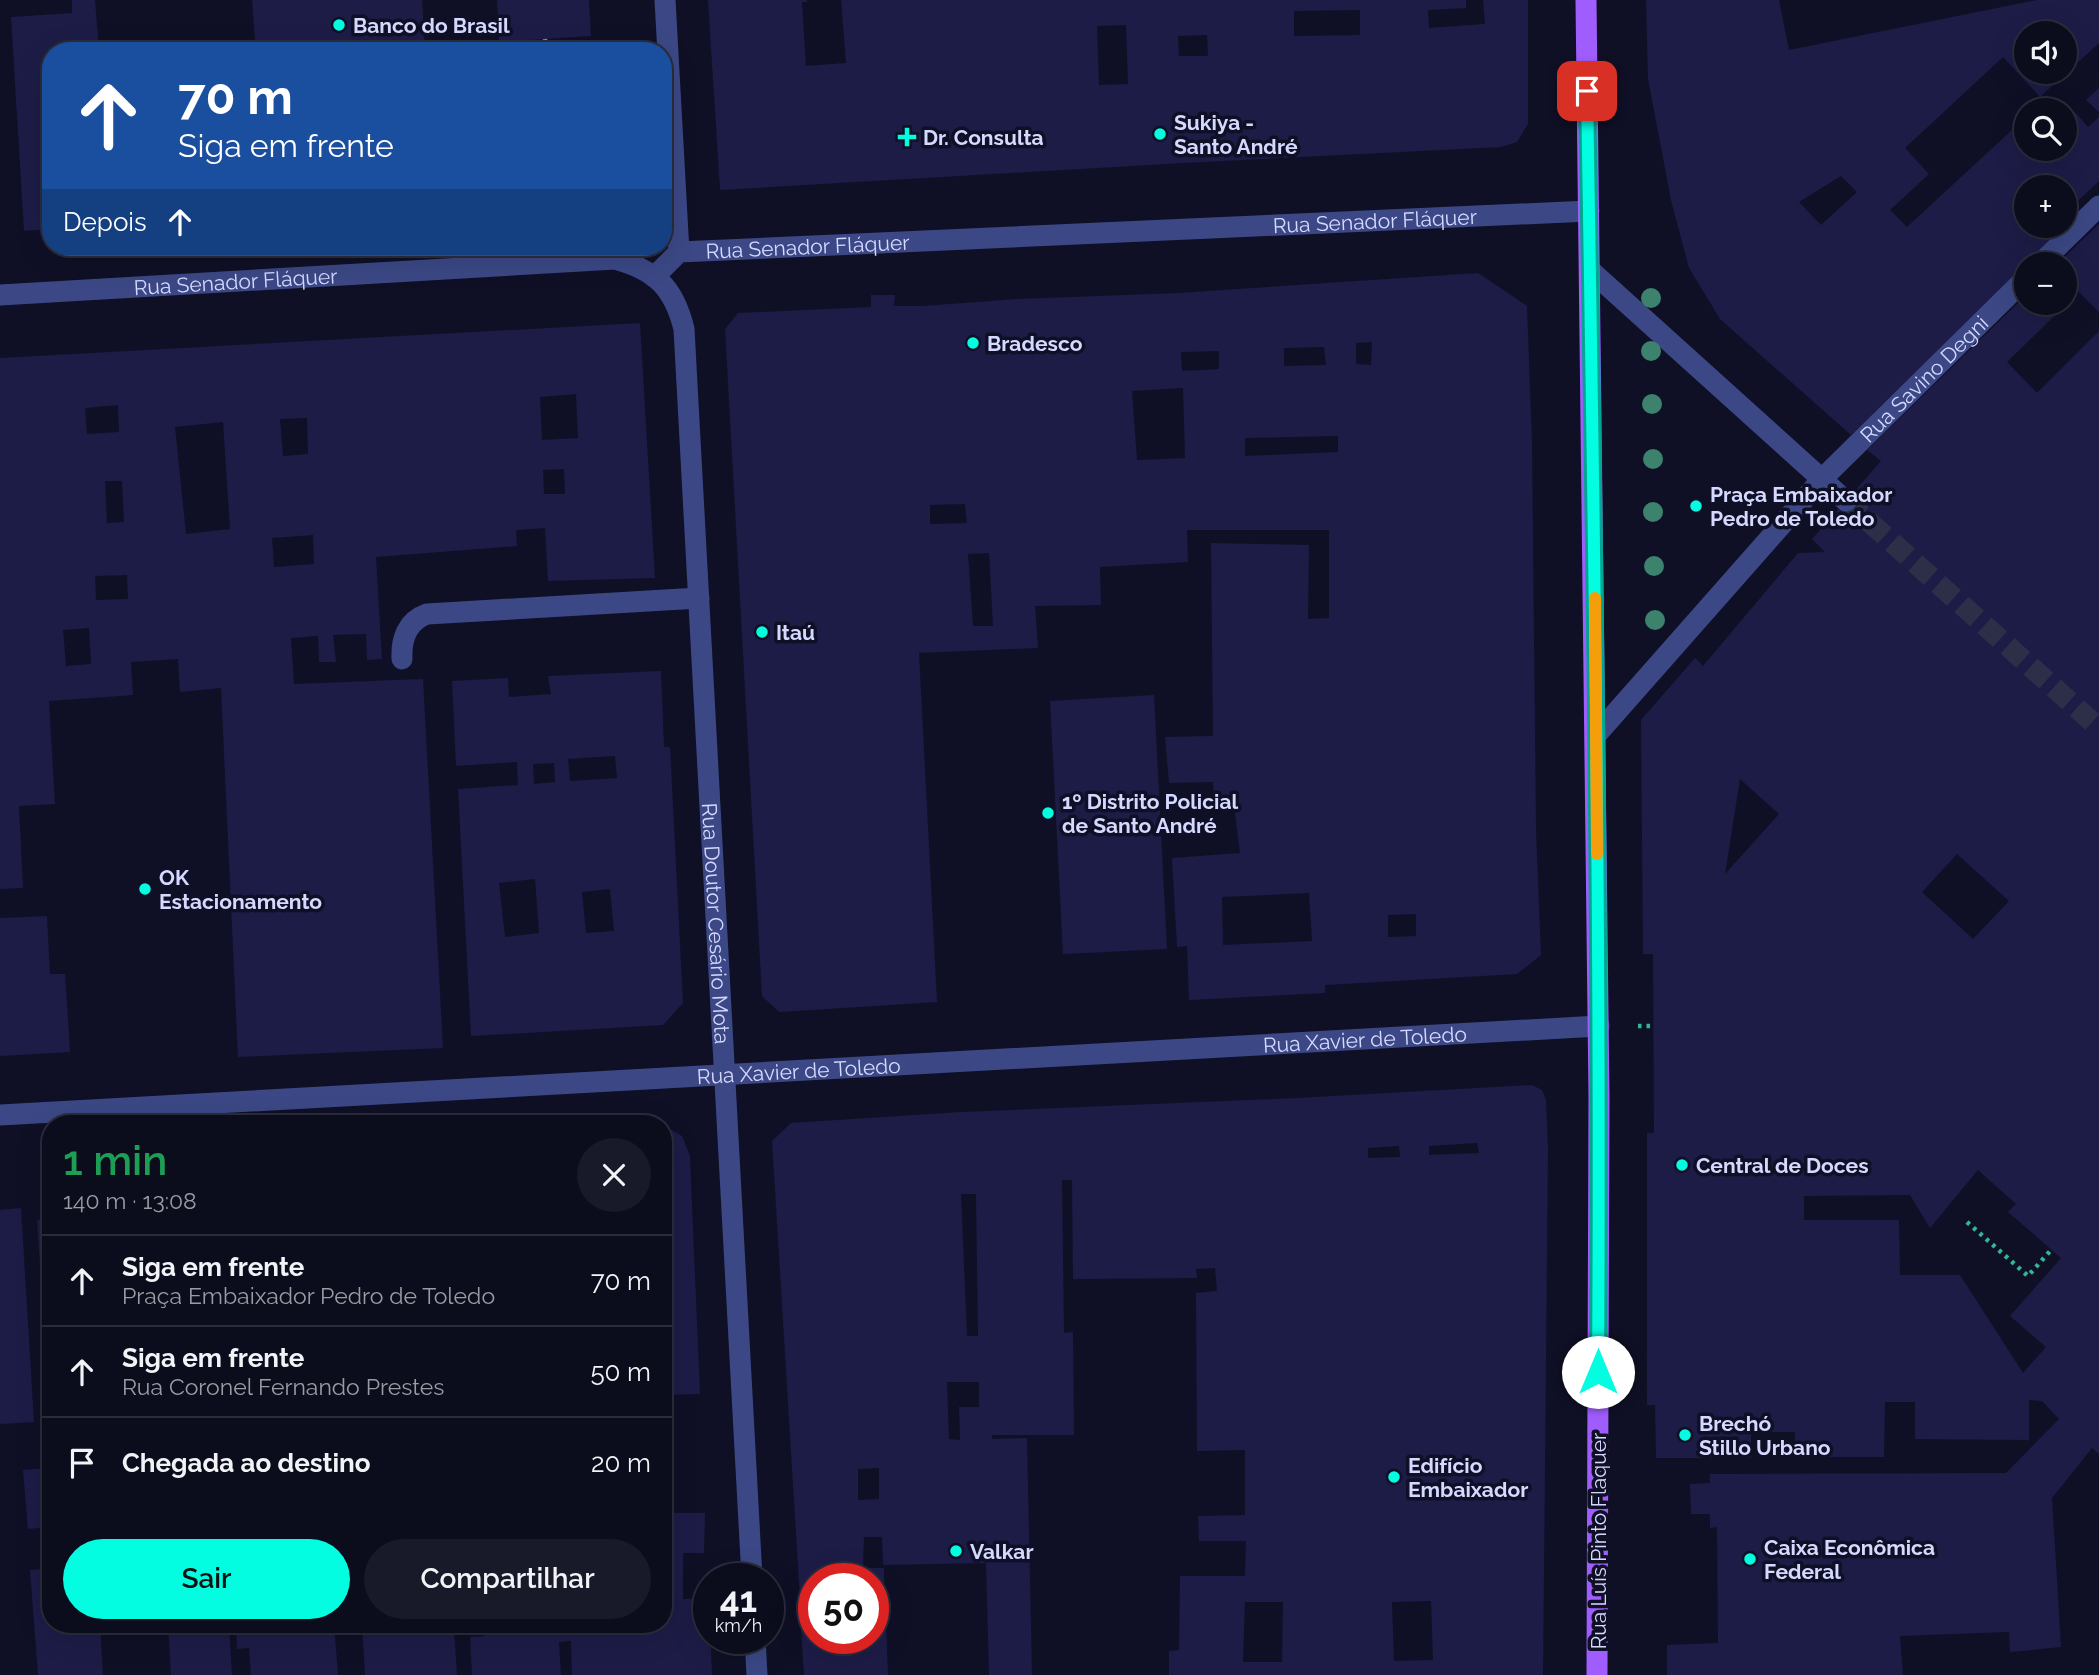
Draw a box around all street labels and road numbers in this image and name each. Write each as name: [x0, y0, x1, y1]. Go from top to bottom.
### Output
street label: Rua Senador Fláquer: [1272, 204, 1478, 238]
street label: Rua Senador Fláquer: [705, 229, 911, 263]
street label: Rua Senador Fláquer: [133, 263, 339, 300]
street label: Rua Savino Degni: [1855, 310, 1993, 447]
street label: Rua Doutor Cesário Mota: [697, 802, 735, 1045]
street label: Rua Xavier de Toledo: [1262, 1021, 1467, 1057]
street label: Rua Xavier de Toledo: [696, 1052, 901, 1089]
street label: Rua Luís Pinto Flaquer: [1586, 1432, 1611, 1649]

